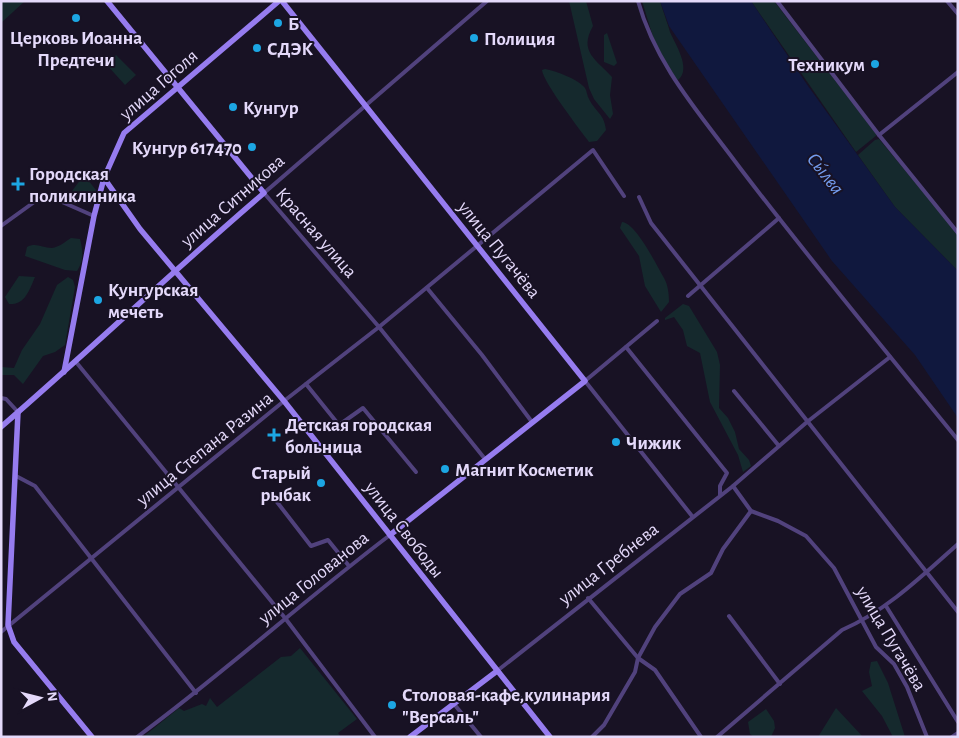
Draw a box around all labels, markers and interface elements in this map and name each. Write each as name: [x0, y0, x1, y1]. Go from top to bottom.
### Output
marker: Церковь Иоанна Предтечи: [70, 12, 82, 24]
place label: Б: [288, 15, 299, 34]
marker: Б: [272, 17, 284, 29]
place label: Церковь Иоанна Предтечи: [10, 29, 142, 70]
place label: Полиция: [484, 30, 555, 49]
marker: Полиция: [468, 32, 480, 44]
place label: СДЭК: [267, 40, 314, 59]
marker: СДЭК: [251, 42, 263, 54]
street label: улица Гоголя: [116, 46, 202, 125]
place label: Техникум: [788, 56, 865, 75]
marker: Техникум: [869, 58, 881, 70]
place label: Кунгур: [243, 99, 299, 118]
marker: Кунгур: [227, 101, 239, 113]
place label: Кунгур 617470: [132, 139, 242, 158]
marker: Кунгур 617470: [246, 141, 258, 153]
water label: Сы́лва: [803, 149, 847, 198]
street label: улица Ситникова: [177, 151, 289, 252]
place label: Городская поликлиника: [29, 165, 136, 206]
marker: Городская поликлиника: [11, 177, 25, 191]
street label: Красная улица: [272, 184, 360, 282]
street label: улица Пугачёва: [453, 197, 544, 302]
place label: Кунгурская мечеть: [108, 281, 198, 322]
marker: Кунгурская мечеть: [92, 294, 104, 306]
street label: улица Степана Разина: [133, 388, 277, 510]
place label: Детская городская больница: [285, 416, 432, 457]
marker: Детская городская больница: [267, 428, 281, 442]
place label: Чижик: [626, 434, 682, 453]
marker: Чижик: [610, 436, 622, 448]
place label: Магнит Косметик: [455, 461, 594, 480]
marker: Магнит Косметик: [439, 463, 451, 475]
place label: Старый рыбак: [251, 464, 312, 505]
marker: Старый рыбак: [315, 477, 327, 489]
street label: улица Свободы: [360, 477, 447, 582]
street label: улица Гребнева: [555, 519, 663, 610]
street label: улица Голованова: [255, 528, 373, 629]
street label: улица Пугачёва: [851, 582, 930, 695]
north arrow: [15, 673, 65, 723]
place label: Столовая-кафе,кулинария "Версаль": [402, 686, 610, 727]
text: N: [44, 691, 59, 702]
marker: Столовая-кафе,кулинария "Версаль": [386, 699, 398, 711]

